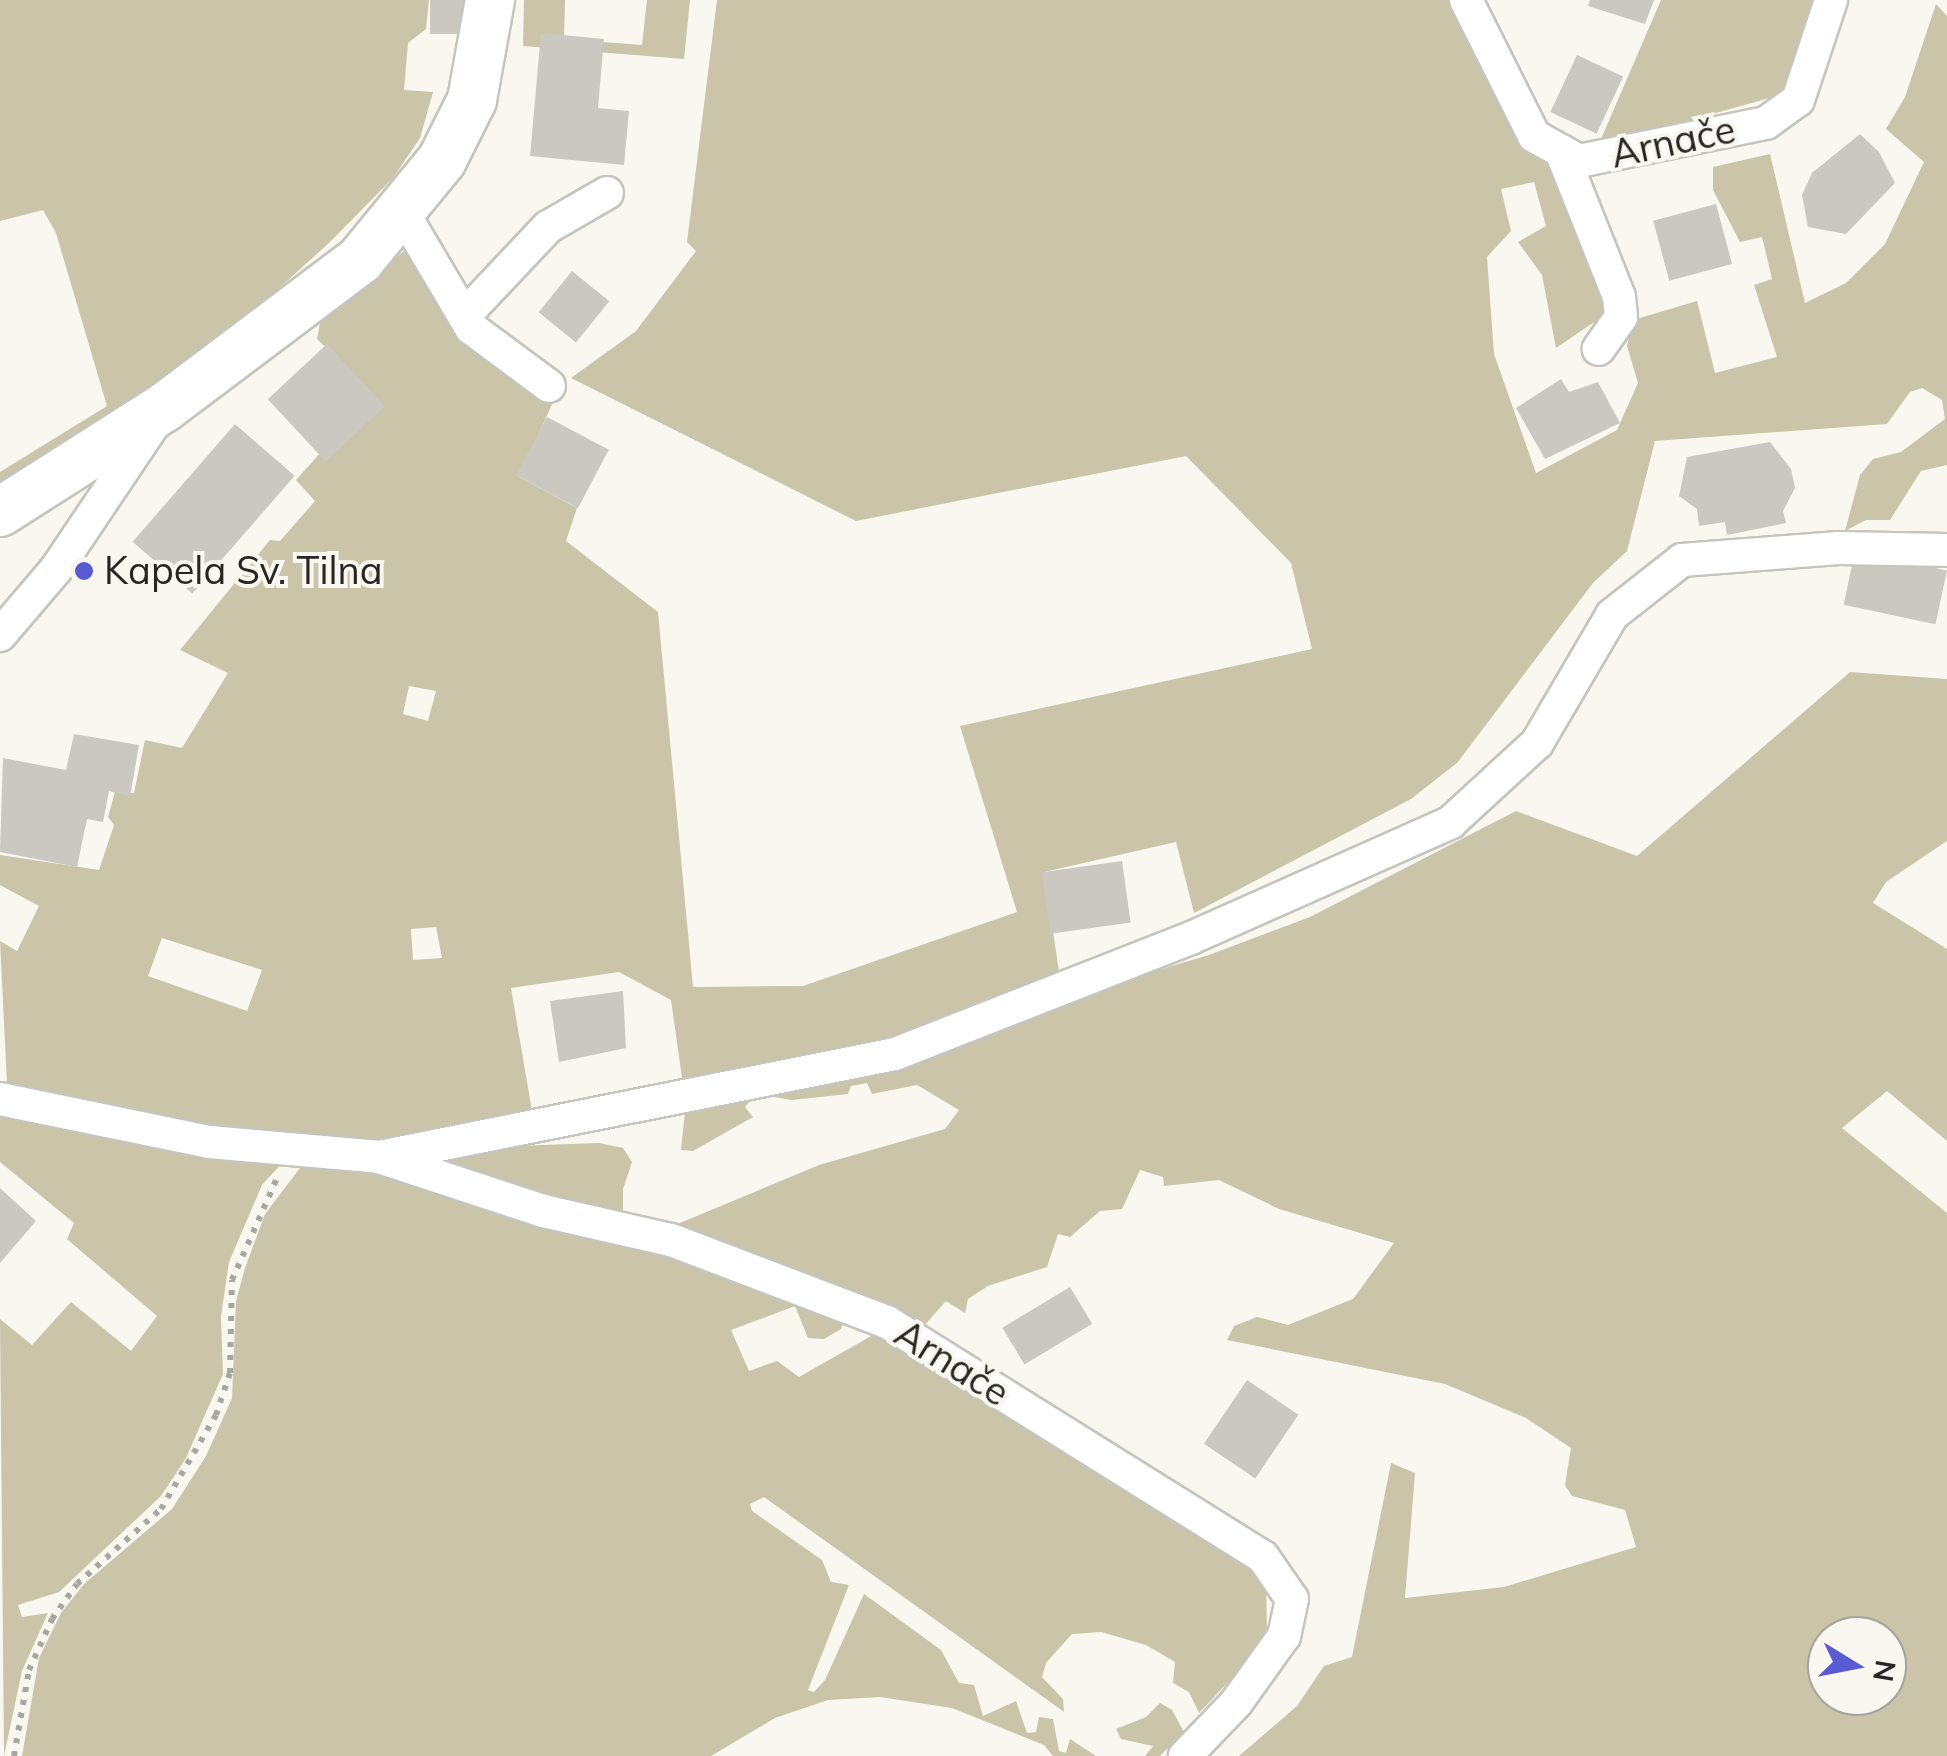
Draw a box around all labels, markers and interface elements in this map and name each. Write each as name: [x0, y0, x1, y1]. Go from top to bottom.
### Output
street label: Arnače: [1607, 107, 1739, 177]
place label: Kapela Sv. Tilna: [104, 548, 383, 594]
marker: Kapela Sv. Tilna: [73, 560, 95, 582]
street label: Arnače: [887, 1310, 1017, 1416]
north arrow: [1807, 1616, 1907, 1716]
text: N: [1866, 1657, 1904, 1684]

